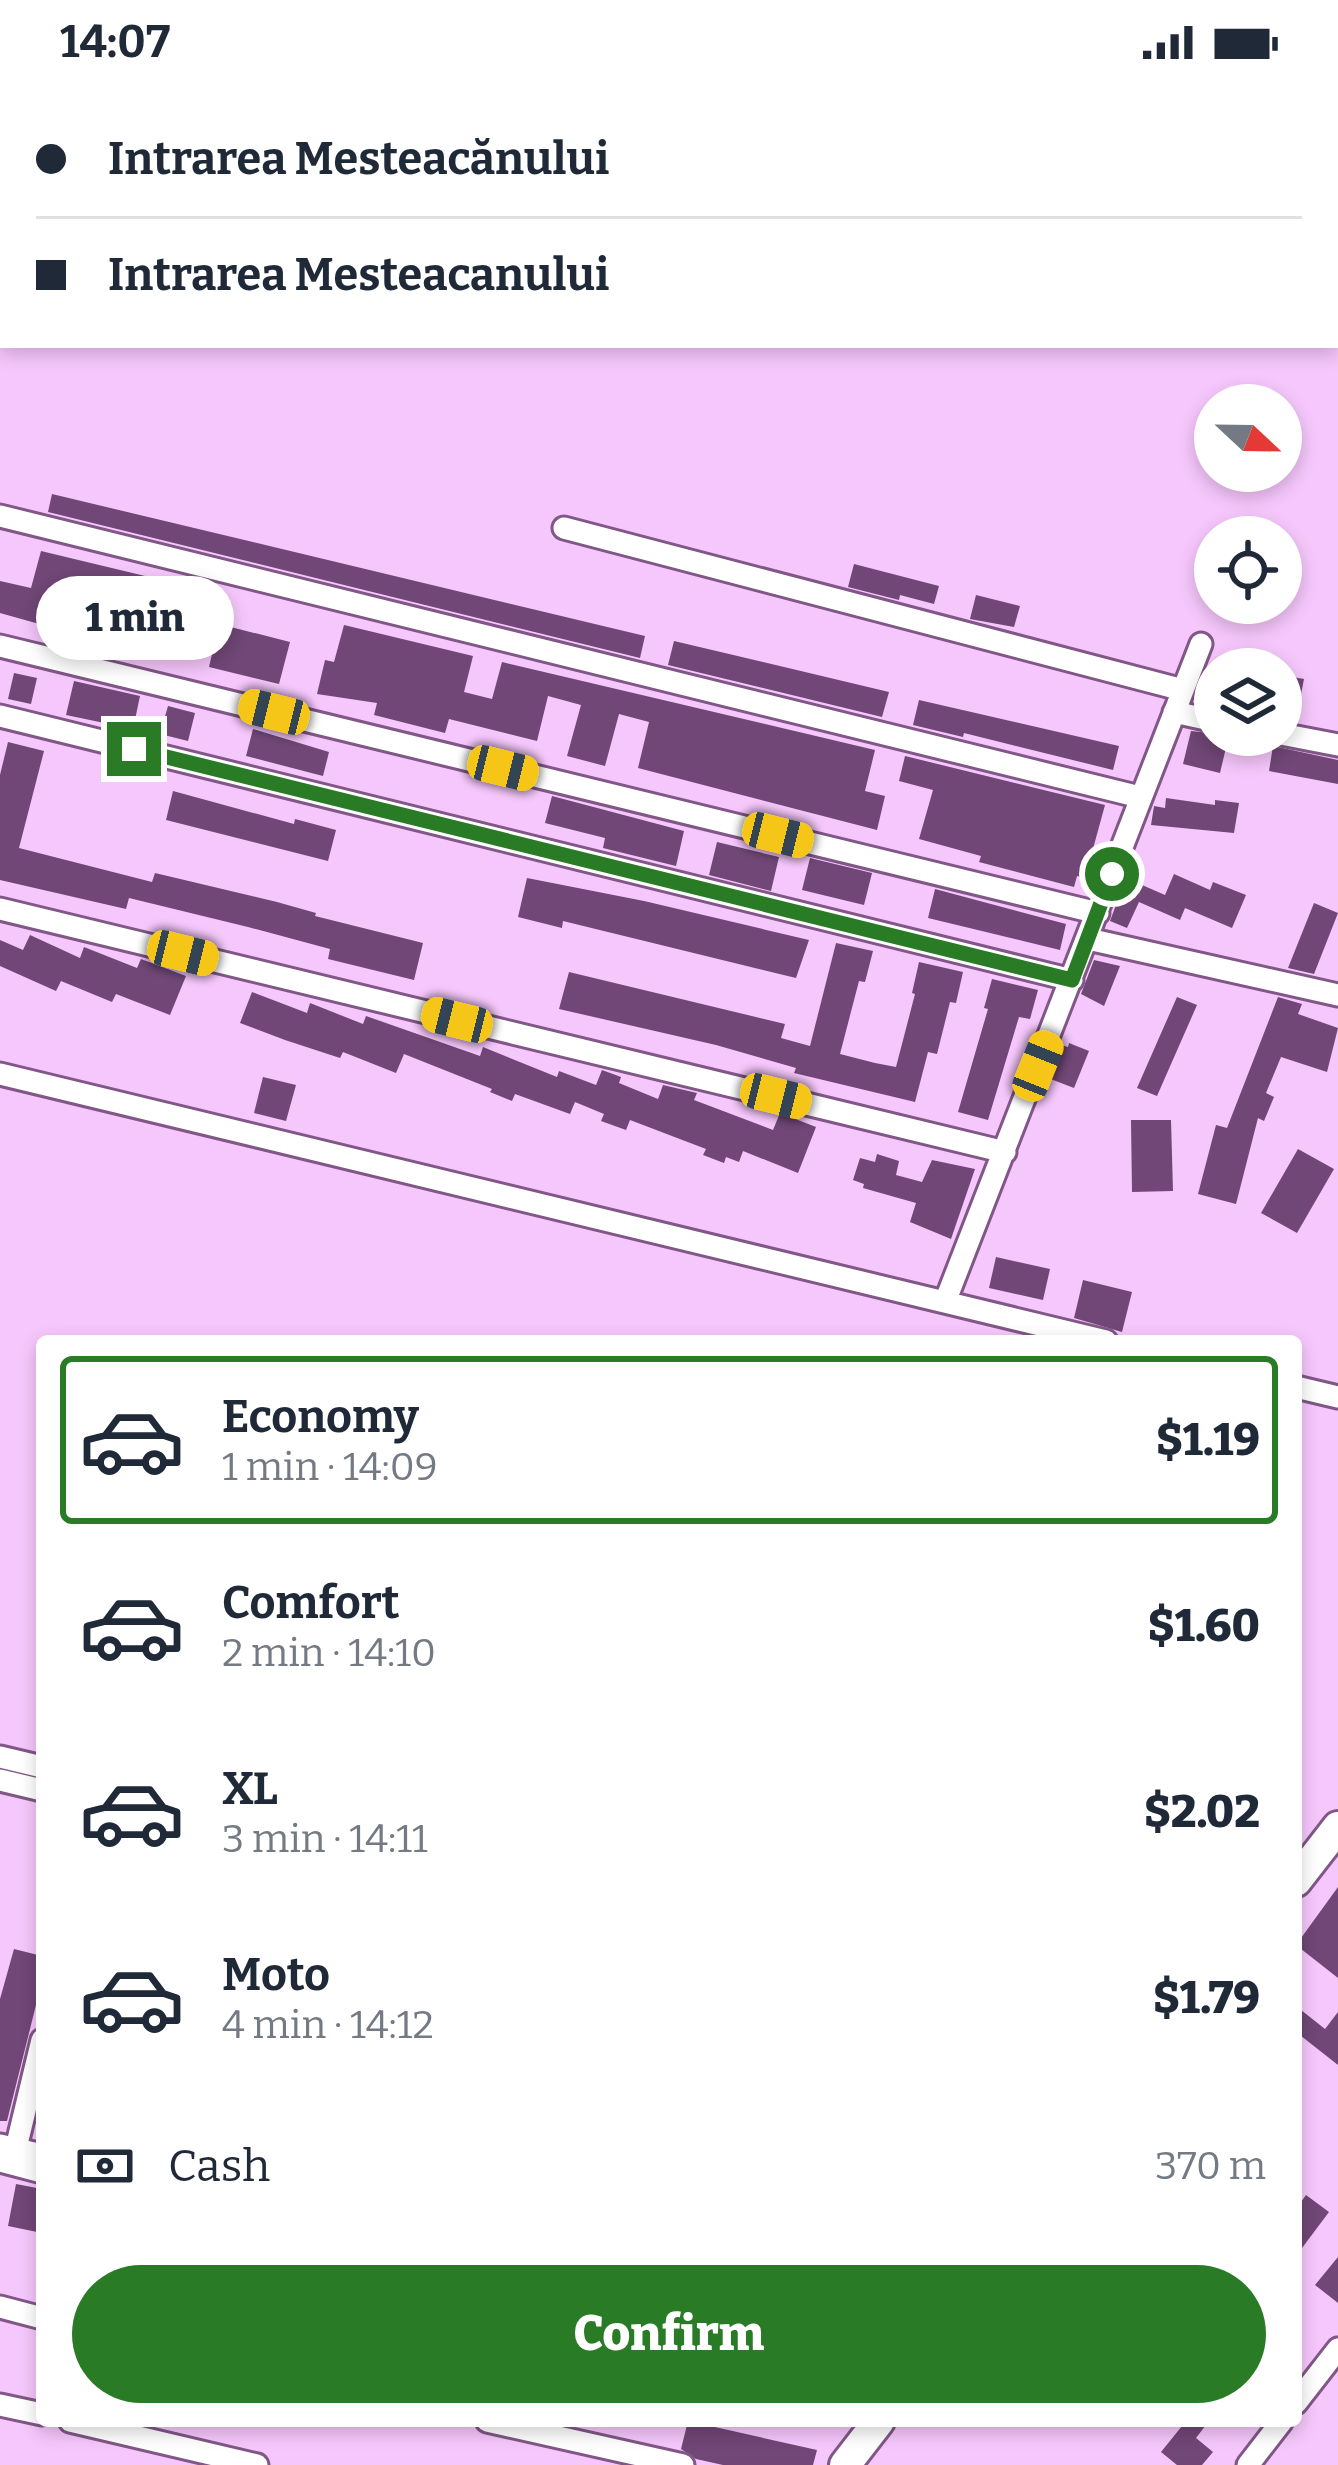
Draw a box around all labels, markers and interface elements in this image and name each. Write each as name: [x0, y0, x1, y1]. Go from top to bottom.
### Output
text: 14:07: [60, 15, 170, 69]
text: Intrarea Mesteacănului: [108, 132, 609, 186]
text: Intrarea Mesteacanului: [108, 248, 609, 302]
north arrow: [1194, 384, 1302, 492]
map controls: [1194, 384, 1302, 756]
button: locate: [1194, 516, 1302, 624]
callout: 1 min: [35, 575, 233, 659]
text: 1 min: [85, 595, 185, 641]
button: layers: [1194, 648, 1302, 756]
car: [235, 686, 313, 738]
route end: [107, 722, 161, 776]
car: [464, 742, 542, 794]
car: [739, 809, 817, 861]
route start: [1085, 847, 1139, 901]
car: [144, 927, 222, 979]
car: [418, 994, 496, 1046]
car: [1008, 1026, 1068, 1106]
car: [737, 1070, 815, 1122]
icon: car: [78, 1386, 186, 1494]
text: Economy: [222, 1390, 419, 1444]
text: $1.19: [1156, 1413, 1260, 1467]
text: 1 min · 14:09: [222, 1444, 438, 1490]
icon: car: [78, 1572, 186, 1680]
text: Comfort: [222, 1576, 400, 1630]
text: $1.60: [1148, 1599, 1260, 1653]
text: 2 min · 14:10: [222, 1630, 436, 1676]
icon: car: [78, 1758, 186, 1866]
text: XL: [222, 1762, 278, 1816]
text: $2.02: [1144, 1785, 1260, 1839]
text: 3 min · 14:11: [222, 1816, 428, 1862]
icon: car: [78, 1944, 186, 2052]
text: Moto: [222, 1948, 330, 2002]
text: $1.79: [1153, 1971, 1260, 2025]
text: 4 min · 14:12: [222, 2002, 434, 2048]
icon: cash: [72, 2133, 138, 2199]
text: Cash: [168, 2139, 270, 2193]
text: 370 m: [1155, 2143, 1266, 2189]
button: Confirm: [72, 2265, 1266, 2403]

